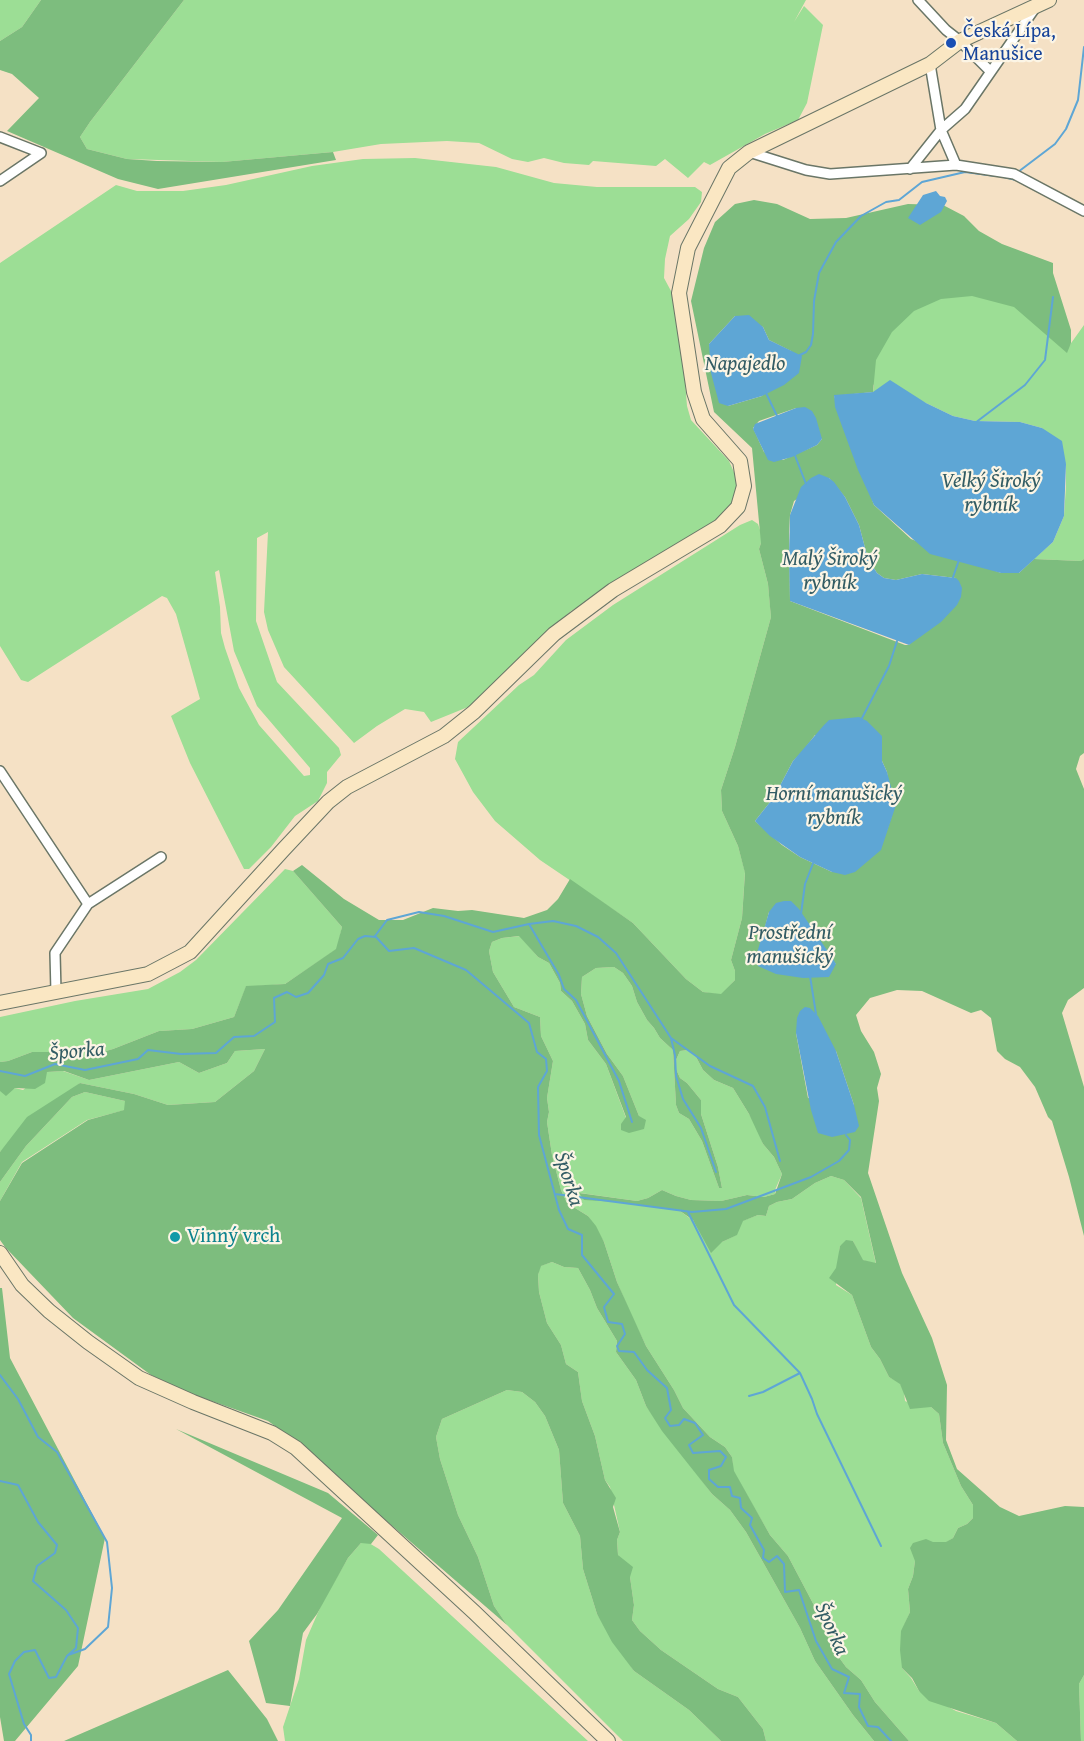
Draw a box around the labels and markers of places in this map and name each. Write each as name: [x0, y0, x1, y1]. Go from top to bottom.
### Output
place label: Česká Lípa, Manušice: [963, 20, 1056, 67]
marker: Česká Lípa, Manušice: [944, 36, 958, 50]
place label: Vinný vrch: [187, 1225, 280, 1249]
marker: Vinný vrch: [168, 1230, 182, 1244]

